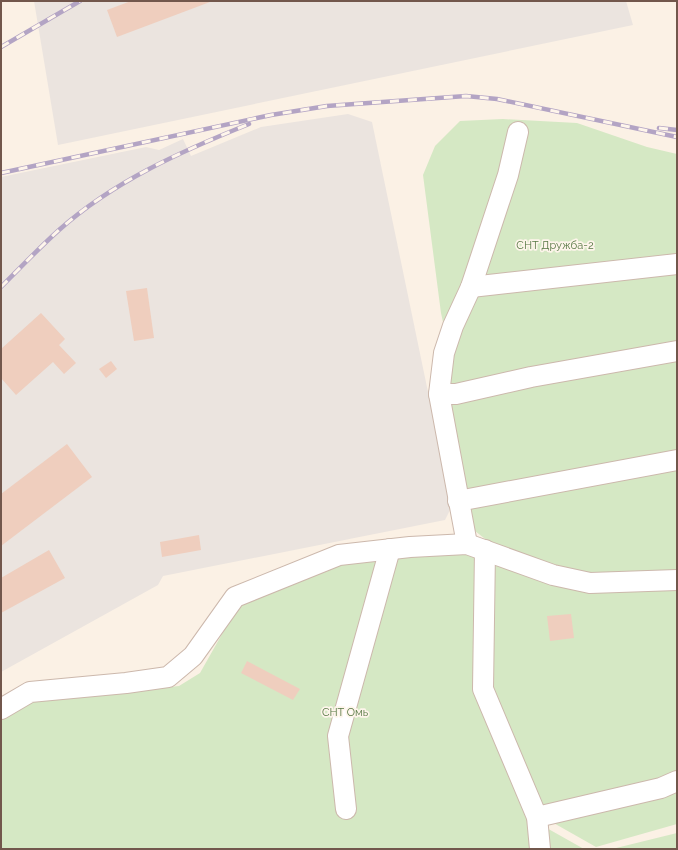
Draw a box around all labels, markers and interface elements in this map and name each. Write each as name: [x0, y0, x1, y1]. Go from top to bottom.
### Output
park label: СНТ Дружба-2: [516, 239, 594, 252]
park label: СНТ Омь: [322, 706, 369, 719]

